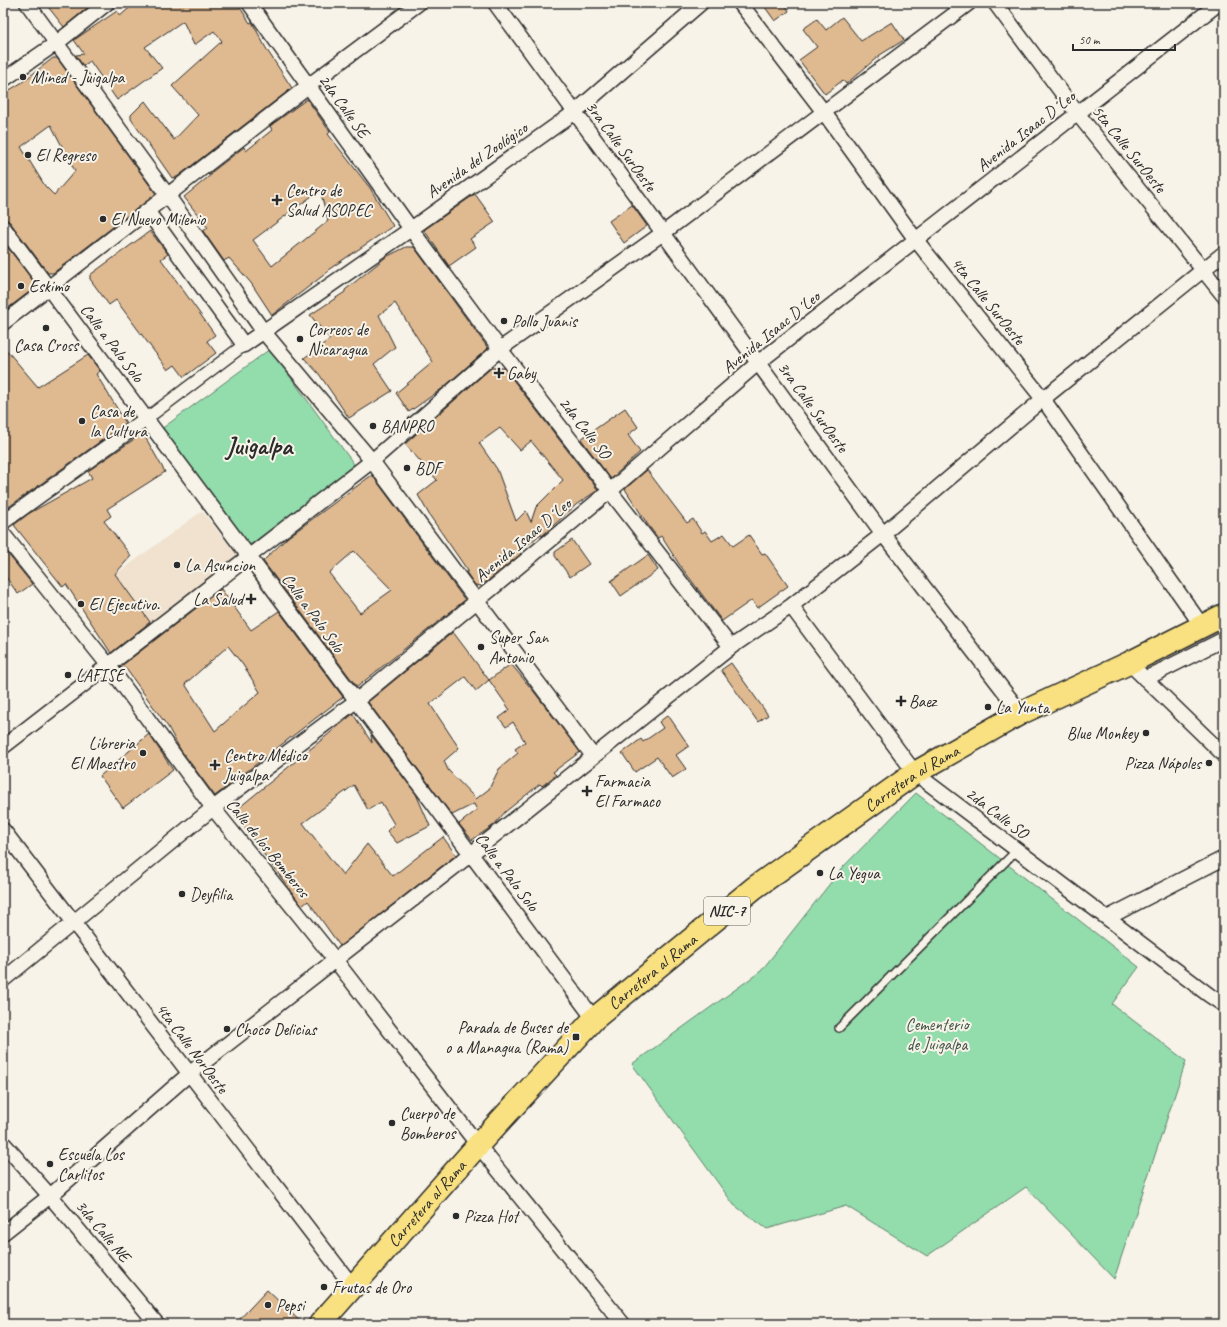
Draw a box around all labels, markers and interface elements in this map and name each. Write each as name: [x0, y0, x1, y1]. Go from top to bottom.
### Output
scale bar: [1073, 26, 1175, 52]
text: 50 m: [1079, 32, 1101, 48]
place label: Mined - Juigalpa: [31, 67, 126, 88]
street label: 2da Calle SE: [314, 70, 375, 143]
marker: Mined - Juigalpa: [18, 72, 28, 82]
street label: Avenida Isaac D´Leo: [972, 85, 1081, 176]
street label: 3ra Calle SurOeste: [581, 97, 662, 197]
street label: 5ta Calle SurOeste: [1087, 101, 1172, 198]
street label: Avenida del Zoológico: [422, 116, 533, 203]
place label: El Regreso: [36, 145, 97, 166]
marker: El Regreso: [23, 150, 33, 160]
place label: Centro de Salud ASOPEC: [286, 180, 373, 221]
marker: Centro de Salud ASOPEC: [271, 194, 283, 206]
place label: El Nuevo Milenio: [111, 209, 206, 230]
marker: El Nuevo Milenio: [98, 214, 108, 224]
street label: 4ta Calle SurOeste: [946, 253, 1031, 350]
place label: Eskimo: [29, 276, 71, 297]
marker: Eskimo: [16, 281, 26, 291]
street label: Avenida Isaac D´Leo: [718, 285, 826, 378]
street label: Calle a Palo Solo: [76, 300, 149, 387]
place label: Pollo Juanis: [512, 311, 579, 332]
marker: Pollo Juanis: [499, 316, 509, 326]
place label: Correos de Nicaragua: [308, 319, 369, 360]
marker: Casa Cross: [41, 323, 51, 333]
marker: Correos de Nicaragua: [295, 334, 305, 344]
place label: Casa Cross: [14, 335, 80, 356]
street label: 3ra Calle SurOeste: [773, 358, 854, 458]
place label: Gaby: [507, 363, 537, 384]
marker: Gaby: [494, 368, 504, 378]
street label: 2da Calle SO: [554, 393, 617, 465]
place label: Casa de la Cultura: [90, 401, 149, 442]
marker: Casa de la Cultura: [77, 416, 87, 426]
place label: BANPRO: [381, 416, 435, 437]
marker: BANPRO: [368, 421, 378, 431]
district label: Juigalpa: [224, 430, 294, 462]
place label: BDF: [415, 458, 444, 479]
marker: BDF: [402, 463, 412, 473]
street label: Avenida Isaac D´Leo: [470, 492, 577, 586]
place label: La Asuncion: [185, 555, 256, 576]
marker: La Asuncion: [172, 560, 182, 570]
street label: Calle a Palo Solo: [277, 569, 349, 657]
place label: La Salud: [193, 589, 246, 610]
place label: El Ejecutivo.: [89, 594, 160, 615]
marker: La Salud: [246, 594, 256, 604]
marker: El Ejecutivo.: [76, 599, 86, 609]
place label: Super San Antonio: [489, 627, 550, 668]
marker: Super San Antonio: [476, 642, 486, 652]
place label: LAFISE: [76, 665, 126, 686]
marker: LAFISE: [63, 670, 73, 680]
place label: Baez: [909, 691, 938, 712]
marker: Baez: [896, 696, 906, 706]
place label: La Yunta: [996, 697, 1051, 718]
marker: La Yunta: [983, 702, 993, 712]
place label: Blue Monkey: [1067, 723, 1139, 744]
marker: Blue Monkey: [1141, 728, 1151, 738]
place label: Libreria El Maestro: [70, 733, 137, 774]
street label: Carretera al Rama: [860, 739, 964, 816]
place label: Centro Médico Juigalpa: [223, 745, 309, 786]
marker: Libreria El Maestro: [138, 748, 148, 758]
place label: Pizza Nápoles: [1124, 753, 1203, 774]
marker: Pizza Nápoles: [1204, 758, 1214, 768]
marker: Centro Médico Juigalpa: [209, 759, 221, 771]
place label: Farmacia El Farmaco: [595, 771, 661, 812]
street label: 2da Calle SO: [962, 783, 1034, 845]
marker: Farmacia El Farmaco: [582, 786, 592, 796]
street label: Calle de los Bomberos: [222, 794, 316, 903]
street label: Calle a Palo Solo: [471, 829, 544, 916]
place label: La Yegua: [828, 863, 881, 884]
marker: La Yegua: [815, 868, 825, 878]
place label: Deyfilia: [190, 884, 234, 905]
marker: Deyfilia: [177, 889, 187, 899]
road number: NIC-7: [704, 897, 750, 925]
street label: Carretera al Rama: [603, 928, 702, 1014]
street label: 4ta Calle NorOeste: [151, 999, 234, 1098]
park label: Cementerio de Juigalpa: [906, 1014, 970, 1055]
place label: Parada de Buses de o a Managua (Rama): [445, 1017, 569, 1058]
place label: Choco Delicias: [235, 1019, 318, 1040]
marker: Choco Delicias: [222, 1024, 232, 1034]
marker: Parada de Buses de o a Managua (Rama): [571, 1032, 581, 1042]
place label: Cuerpo de Bomberos: [400, 1103, 457, 1144]
marker: Cuerpo de Bomberos: [387, 1118, 397, 1128]
place label: Escuela Los Carlitos: [58, 1144, 126, 1185]
street label: Carretera al Rama: [383, 1154, 471, 1251]
marker: Escuela Los Carlitos: [45, 1159, 55, 1169]
street label: 3da Calle NE: [71, 1196, 136, 1268]
place label: Pizza Hot: [464, 1206, 520, 1227]
marker: Pizza Hot: [451, 1211, 461, 1221]
place label: Frutas de Oro: [332, 1277, 412, 1298]
marker: Frutas de Oro: [319, 1282, 329, 1292]
place label: Pepsi: [276, 1295, 306, 1316]
marker: Pepsi: [263, 1300, 273, 1310]

